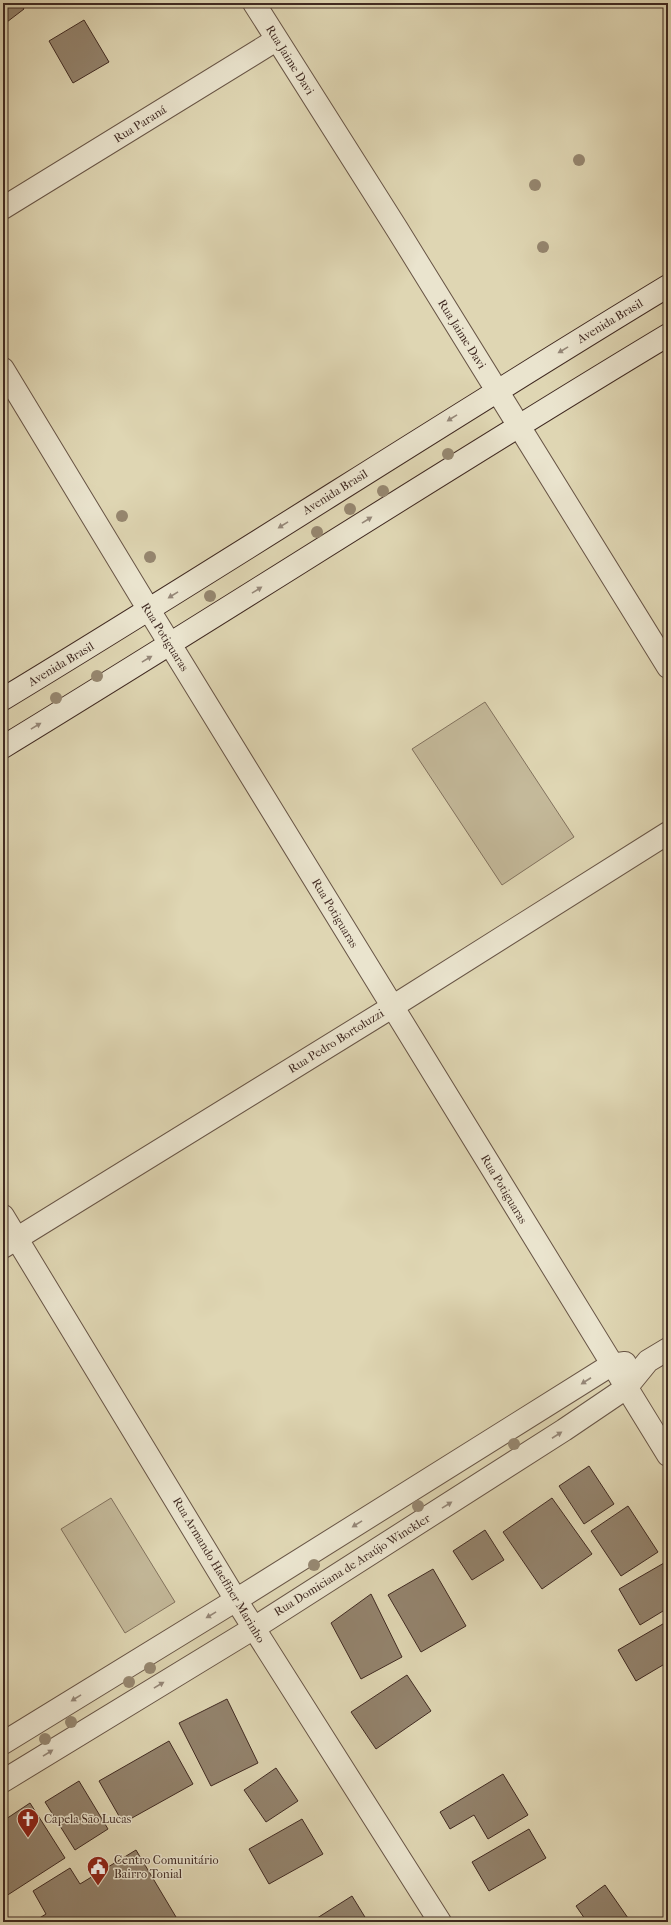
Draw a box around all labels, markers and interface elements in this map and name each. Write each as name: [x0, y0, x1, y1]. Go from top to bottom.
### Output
street label: Rua Jaime Davi: [263, 23, 317, 98]
street label: Rua Paraná: [111, 102, 169, 146]
street label: Avenida Brasil: [574, 296, 646, 347]
street label: Rua Jaime Davi: [435, 297, 489, 372]
one-way arrow: [558, 346, 568, 354]
one-way arrow: [447, 414, 457, 422]
street label: Avenida Brasil: [299, 466, 371, 518]
one-way arrow: [362, 516, 373, 524]
one-way arrow: [278, 521, 288, 529]
one-way arrow: [252, 586, 263, 593]
one-way arrow: [168, 591, 178, 599]
street label: Rua Potiguaras: [138, 600, 192, 674]
street label: Avenida Brasil: [25, 639, 97, 690]
one-way arrow: [141, 655, 153, 662]
one-way arrow: [30, 723, 42, 730]
street label: Rua Potiguaras: [309, 876, 361, 951]
street label: Rua Pedro Bortoluzzi: [286, 1006, 387, 1076]
street label: Rua Potiguaras: [478, 1152, 530, 1227]
one-way arrow: [581, 1377, 591, 1385]
one-way arrow: [552, 1431, 562, 1439]
street label: Rua Armando Haeffner Marinho: [170, 1495, 268, 1645]
one-way arrow: [441, 1501, 453, 1508]
street label: Rua Domiciana de Araújo Winckler: [271, 1511, 433, 1619]
one-way arrow: [352, 1520, 362, 1528]
one-way arrow: [205, 1612, 217, 1619]
one-way arrow: [154, 1681, 164, 1689]
one-way arrow: [70, 1694, 82, 1701]
one-way arrow: [42, 1749, 54, 1756]
church icon: Capela São Lucas: [15, 1806, 41, 1839]
place label: Capela São Lucas: [44, 1812, 132, 1826]
place label: Centro Comunitário Bairro Tonial: [114, 1853, 219, 1881]
public building icon: Centro Comunitário Bairro Tonial: [85, 1854, 111, 1887]

